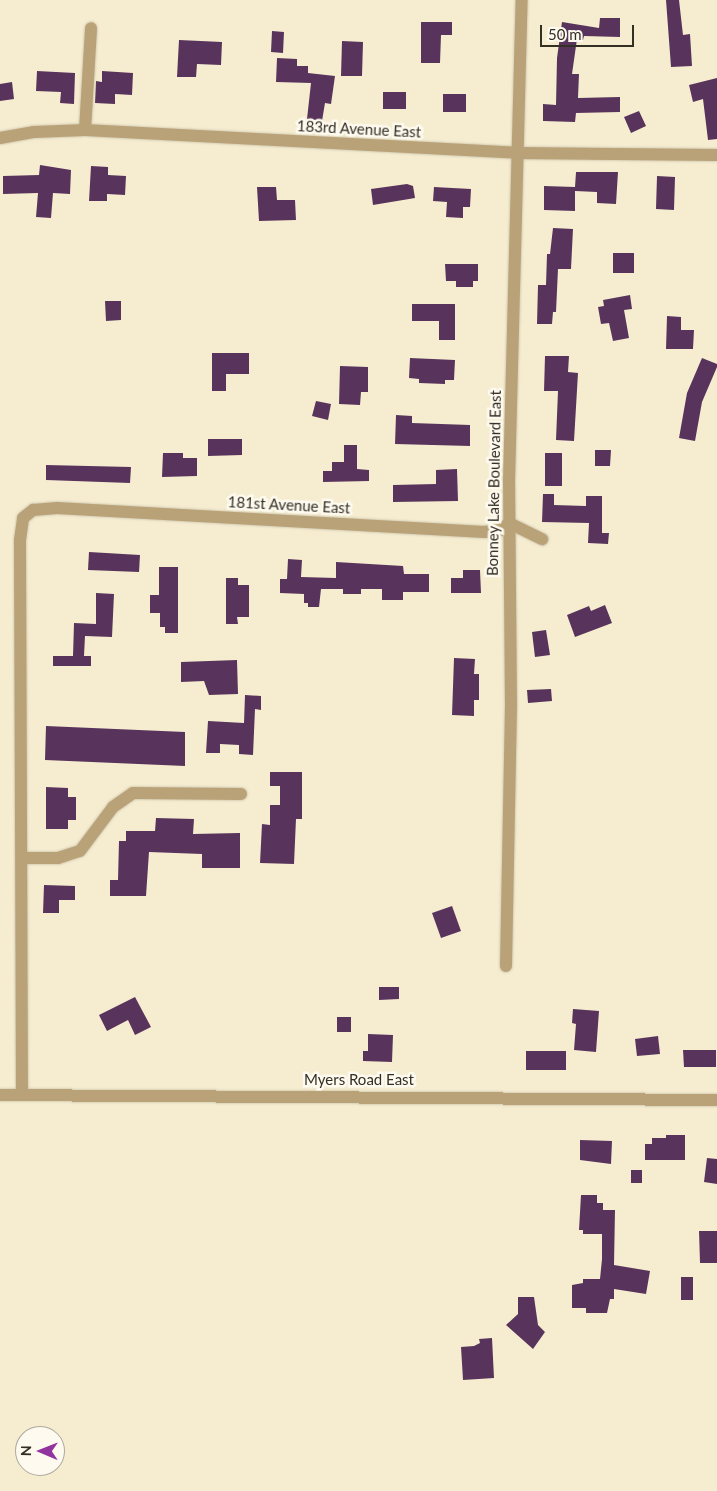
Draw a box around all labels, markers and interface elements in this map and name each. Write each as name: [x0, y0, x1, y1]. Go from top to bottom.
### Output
scale bar: [542, 15, 636, 47]
text: 50 m: [548, 25, 582, 43]
street label: 183rd Avenue East: [296, 117, 422, 141]
street label: Bonney Lake Boulevard East: [483, 390, 505, 576]
street label: 181st Avenue East: [227, 493, 351, 517]
street label: Myers Road East: [304, 1071, 414, 1089]
north arrow: [15, 1426, 65, 1476]
text: N: [17, 1445, 34, 1456]

